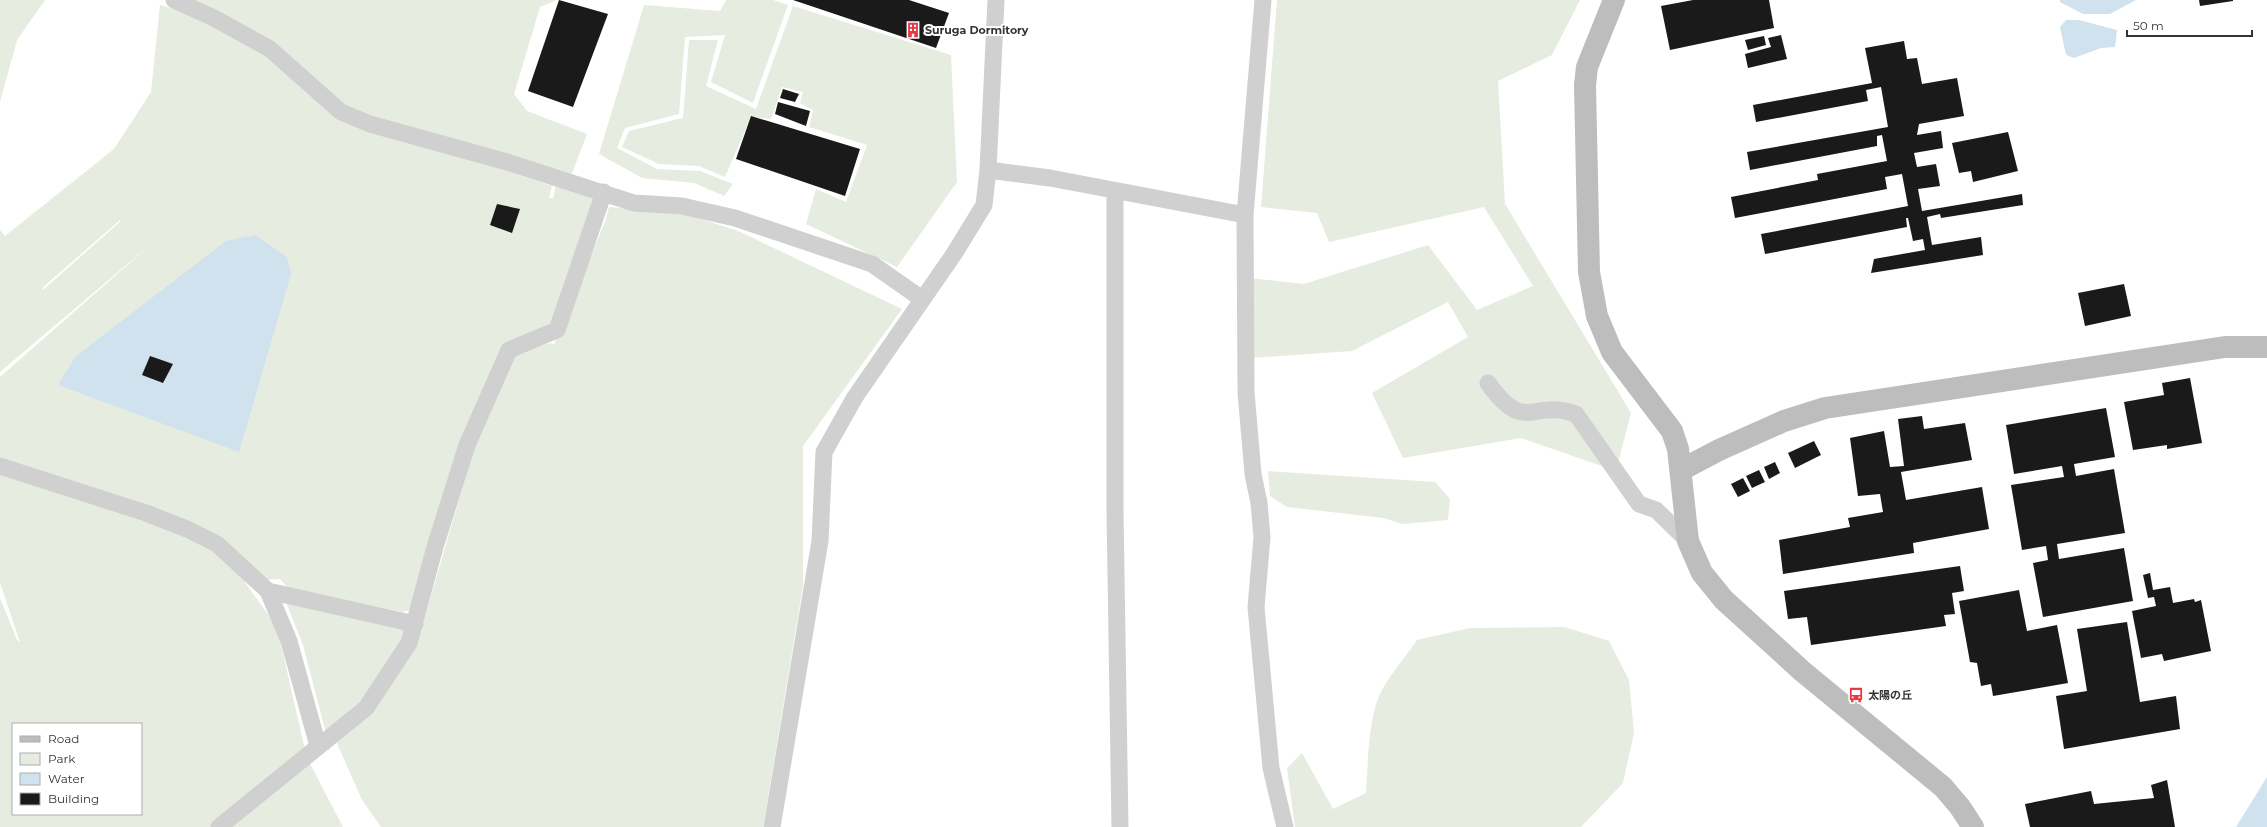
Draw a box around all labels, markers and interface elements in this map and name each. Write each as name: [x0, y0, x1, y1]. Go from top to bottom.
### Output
scale bar: [2127, 12, 2252, 38]
text: 50 m: [2133, 18, 2164, 33]
building icon: Suruga Dormitory: [904, 21, 922, 39]
place label: Suruga Dormitory: [925, 23, 1029, 37]
bus stop icon: 太陽の丘: [1847, 686, 1865, 704]
place label: 太陽の丘: [1868, 688, 1912, 702]
legend: [12, 723, 142, 815]
text: Road: [48, 731, 79, 746]
text: Park: [48, 751, 76, 766]
text: Water: [48, 771, 85, 786]
text: Building: [48, 791, 99, 806]

